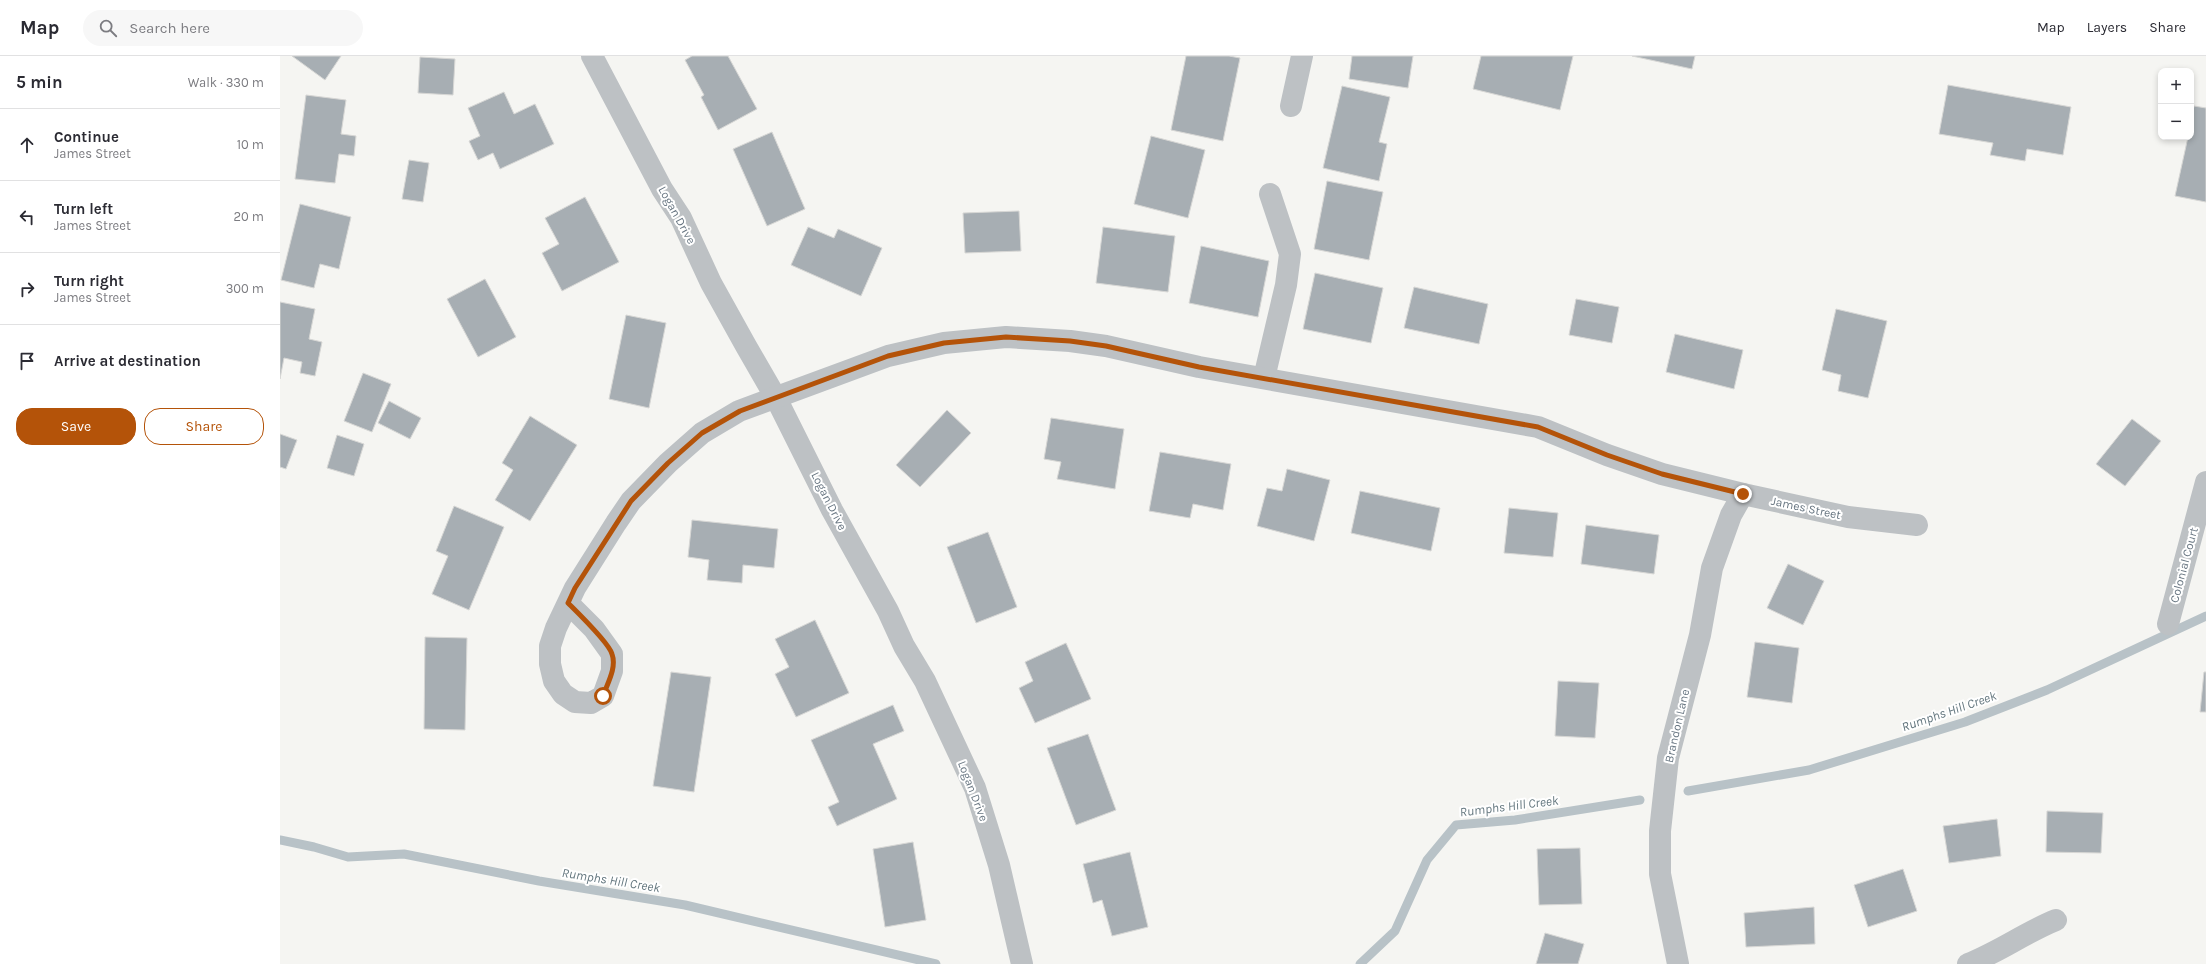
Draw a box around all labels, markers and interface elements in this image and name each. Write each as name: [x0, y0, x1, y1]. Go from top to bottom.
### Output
search box: [83, 10, 363, 46]
text: Map: [20, 17, 59, 39]
icon: search: [97, 17, 119, 39]
text: Search here: [129, 19, 210, 37]
text: Map: [2037, 19, 2065, 36]
text: Layers: [2087, 19, 2127, 36]
text: Share: [2149, 19, 2186, 36]
map controls: [2158, 68, 2194, 140]
button: +: [2158, 68, 2194, 104]
text: 5 min: [16, 72, 63, 92]
text: Walk · 330 m: [188, 75, 264, 90]
button: −: [2158, 104, 2194, 140]
text: Continue: [54, 128, 119, 146]
icon: ahead: [16, 134, 38, 156]
text: 10 m: [237, 137, 264, 152]
text: James Street: [54, 146, 131, 161]
street label: Logan Drive: [655, 184, 699, 246]
text: Turn left: [54, 200, 113, 218]
icon: left: [16, 206, 38, 228]
text: 20 m: [234, 209, 264, 224]
text: James Street: [54, 218, 131, 233]
text: Turn right: [54, 272, 124, 290]
icon: right: [16, 278, 38, 300]
text: 300 m: [226, 281, 264, 296]
text: James Street: [54, 290, 131, 305]
icon: arrive: [16, 350, 38, 372]
text: Arrive at destination: [54, 352, 201, 370]
button: Save: [16, 408, 136, 445]
button: Share: [144, 408, 264, 445]
street label: Logan Drive: [808, 469, 850, 533]
route end: [1734, 485, 1752, 503]
street label: James Street: [1770, 494, 1843, 522]
street label: Colonial Court: [2167, 525, 2201, 604]
route start: [594, 687, 612, 705]
street label: Brandon Lane: [1662, 688, 1692, 764]
water label: Rumphs Hill Creek: [1900, 688, 1999, 734]
street label: Logan Drive: [955, 759, 991, 823]
water label: Rumphs Hill Creek: [1459, 792, 1559, 819]
water label: Rumphs Hill Creek: [561, 865, 661, 895]

